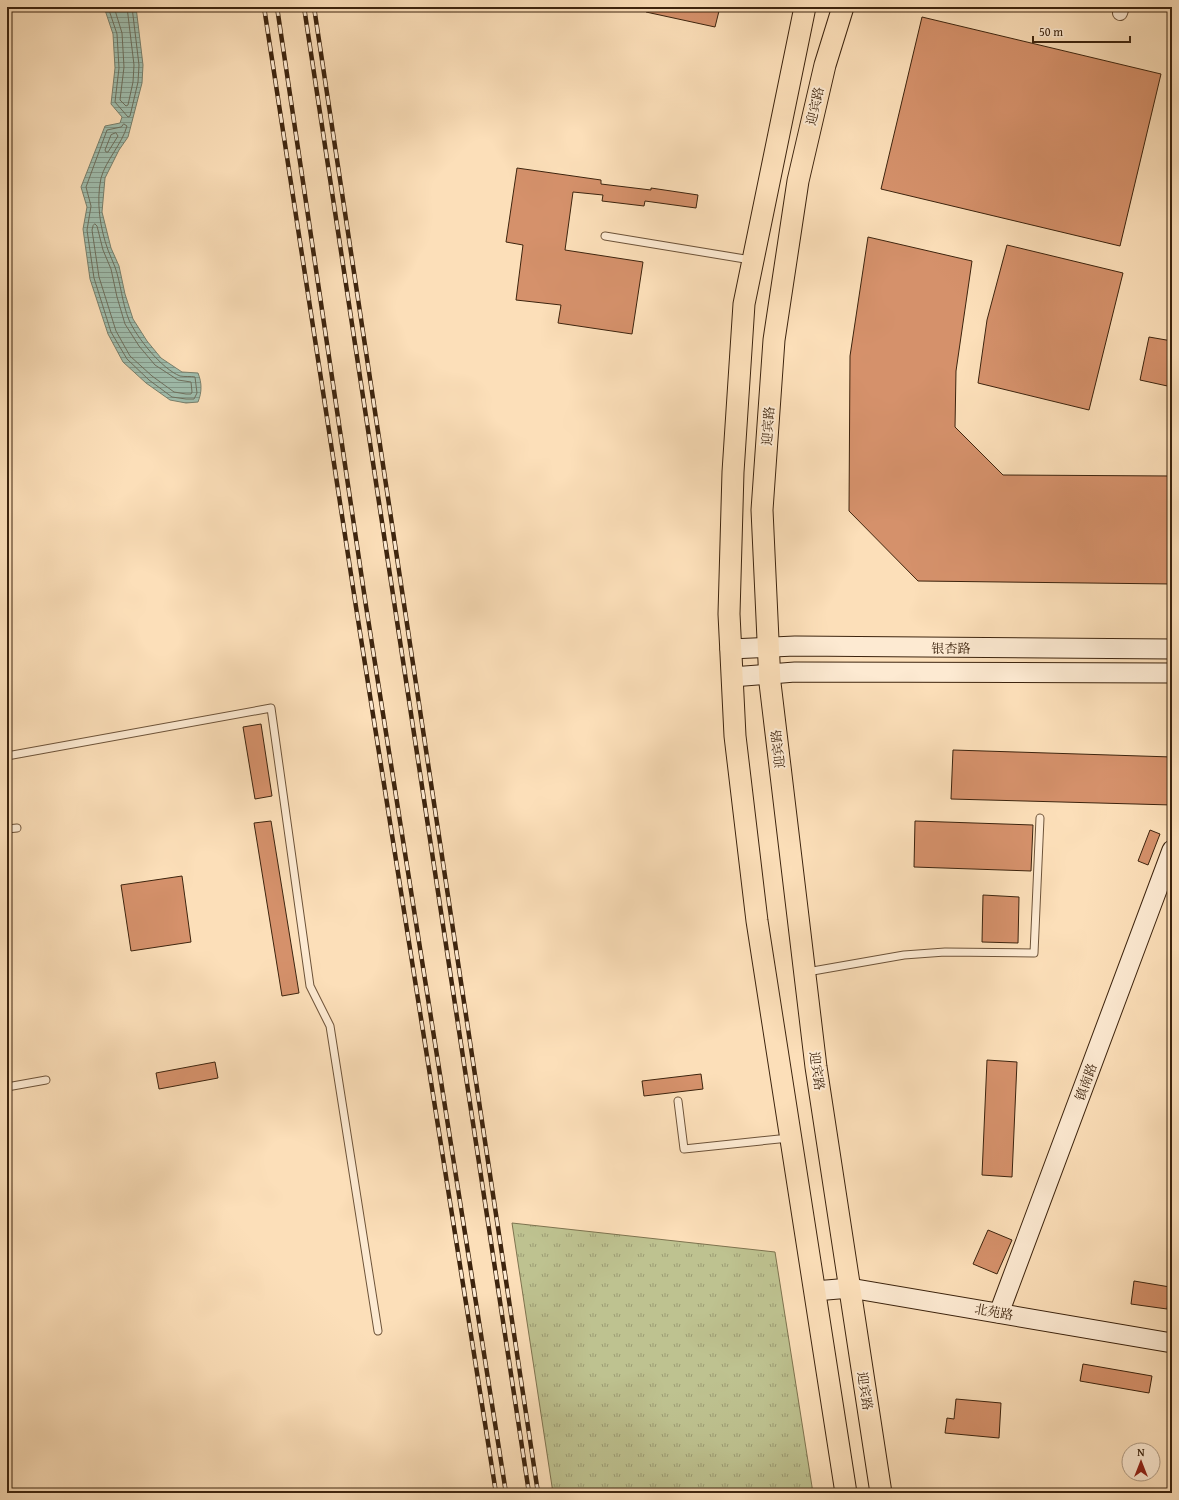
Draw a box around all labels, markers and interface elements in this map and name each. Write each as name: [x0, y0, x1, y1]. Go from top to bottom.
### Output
scale bar: [1033, 18, 1130, 44]
text: 50 m: [1039, 23, 1063, 40]
street label: 迎宾路: [801, 85, 829, 127]
street label: 迎宾路: [757, 406, 779, 446]
street label: 银杏路: [931, 639, 971, 658]
street label: 迎宾路: [766, 728, 790, 770]
street label: 迎宾路: [805, 1050, 829, 1092]
street label: 镇南路: [1070, 1060, 1102, 1104]
street label: 北苑路: [973, 1299, 1015, 1325]
street label: 迎宾路: [853, 1370, 877, 1412]
north arrow: [1121, 1442, 1161, 1482]
text: N: [1137, 1444, 1145, 1460]

